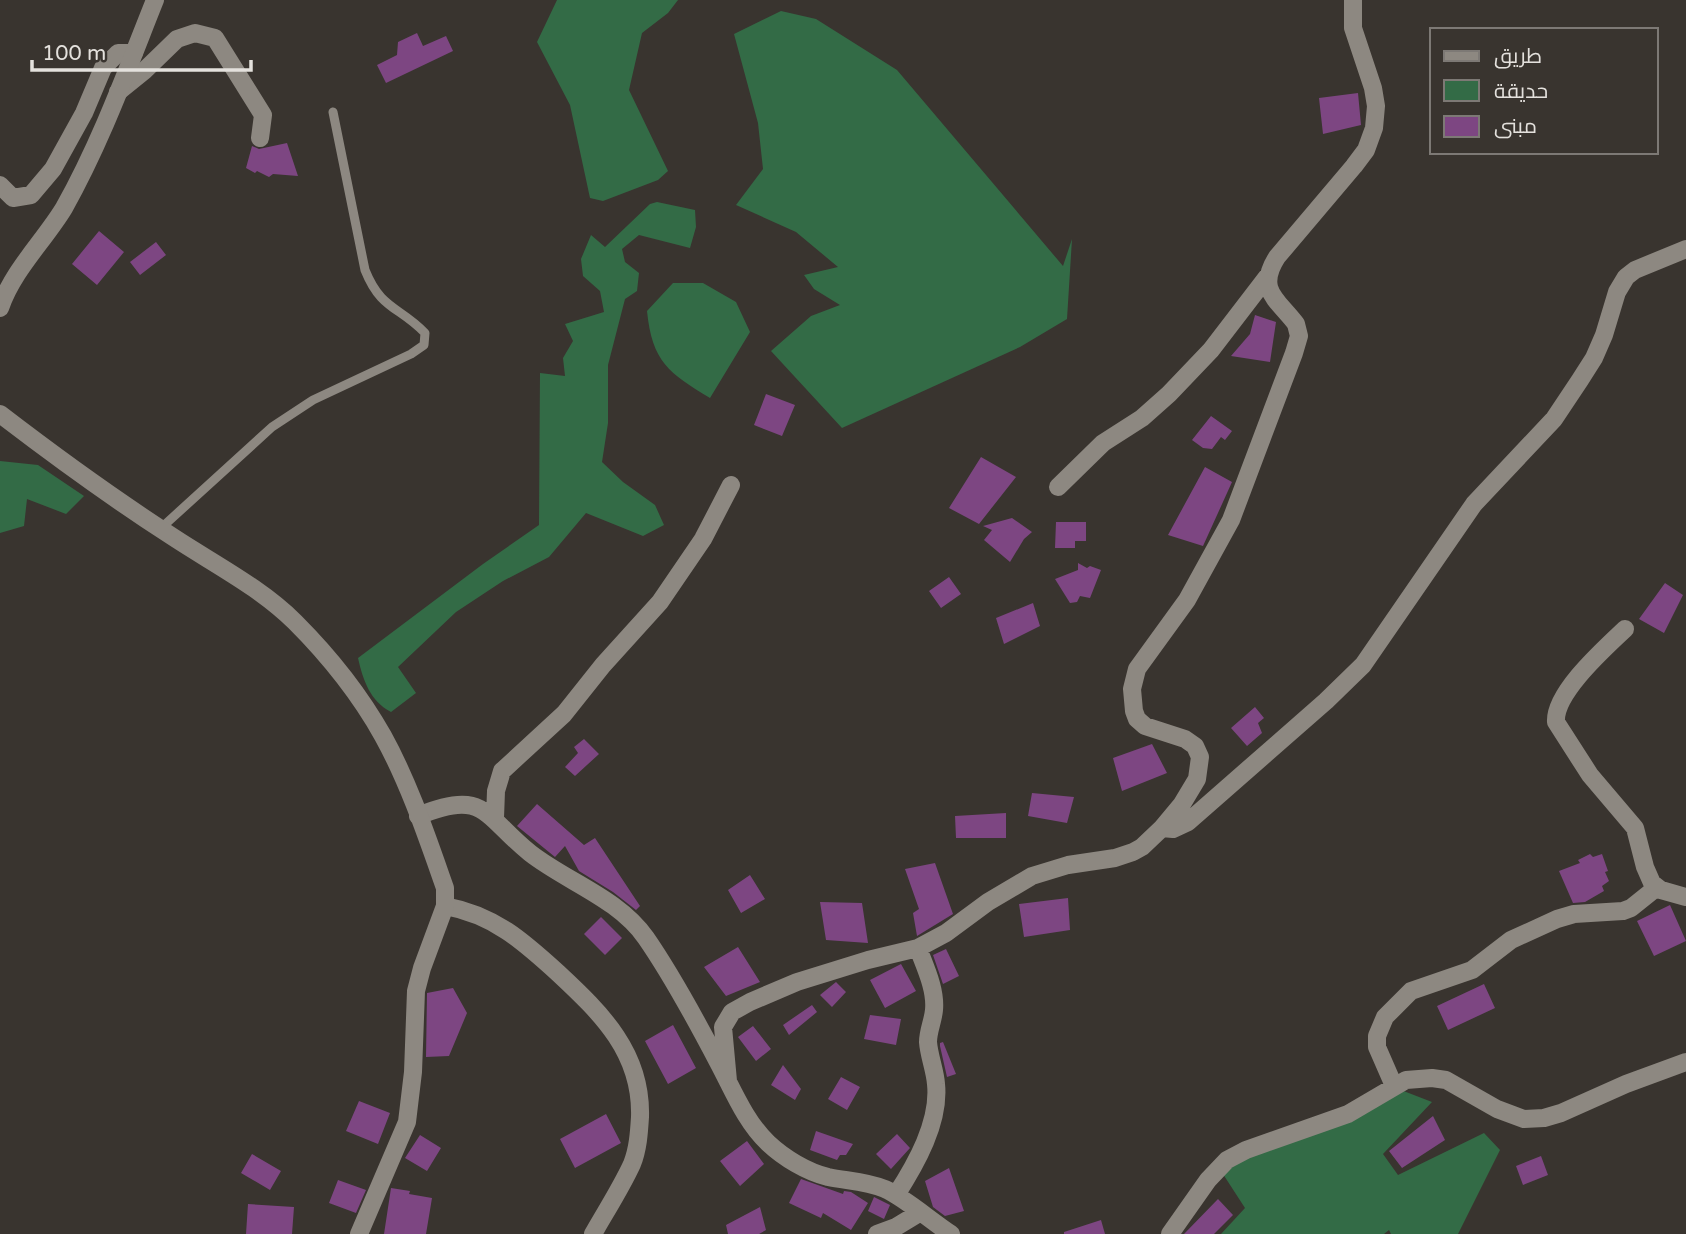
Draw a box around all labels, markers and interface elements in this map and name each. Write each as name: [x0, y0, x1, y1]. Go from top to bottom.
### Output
scale bar: [32, 28, 250, 72]
legend: [1430, 28, 1658, 154]
text: 100 m: [42, 41, 106, 66]
text: طريق: [1494, 44, 1542, 69]
text: حديقة: [1494, 79, 1548, 104]
text: مبنى: [1494, 114, 1537, 139]

